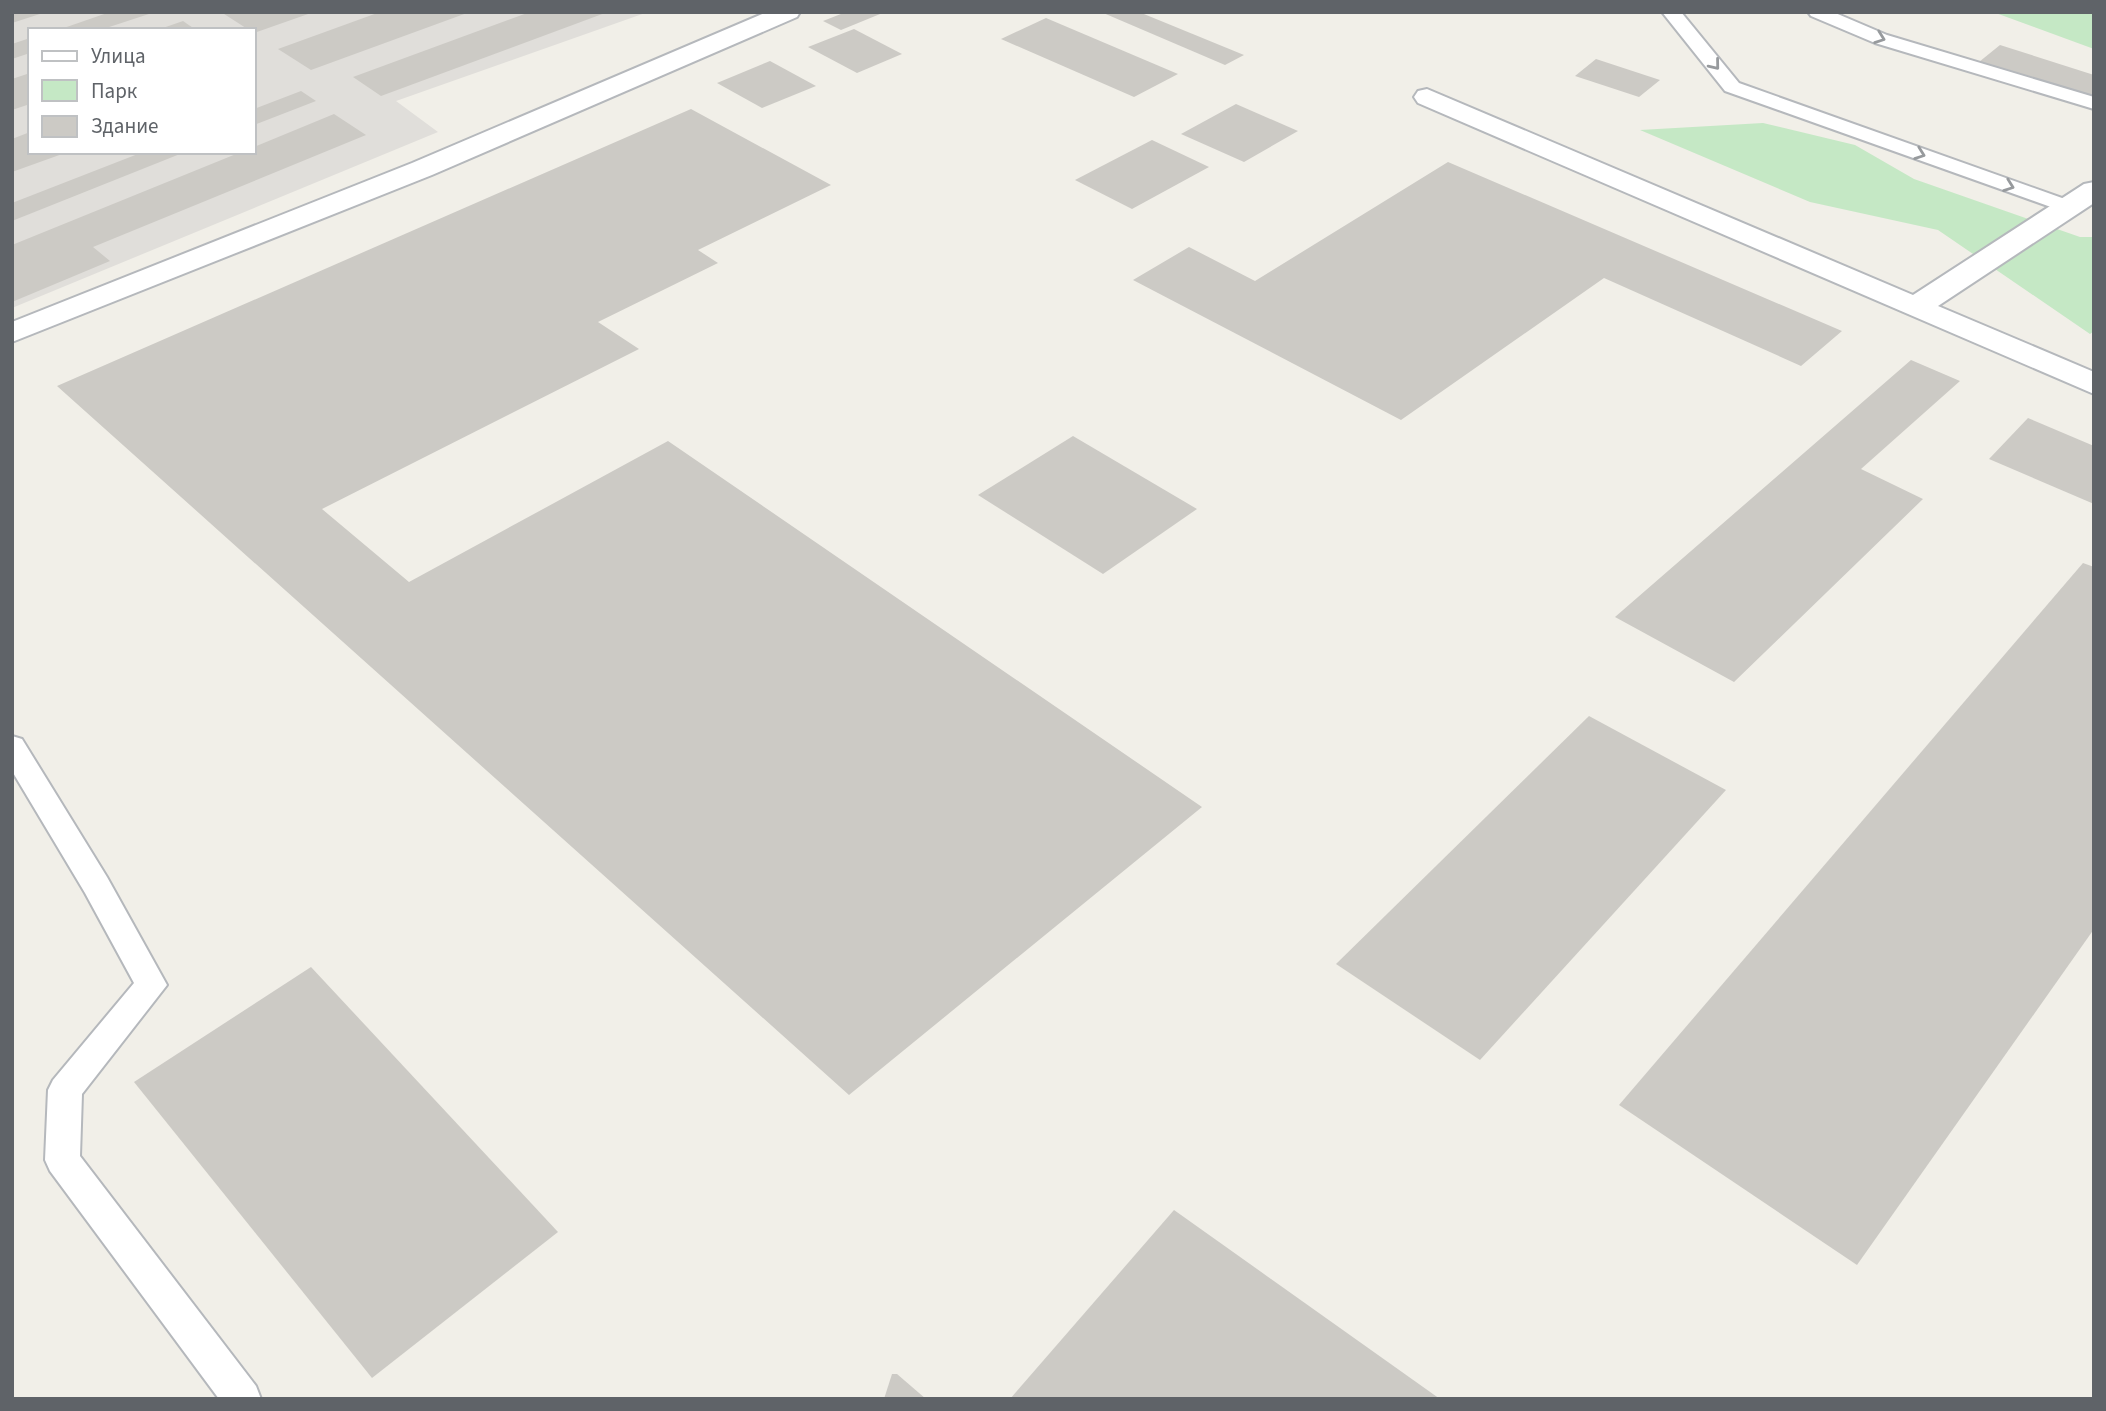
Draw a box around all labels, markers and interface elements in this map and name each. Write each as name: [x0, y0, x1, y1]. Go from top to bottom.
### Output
legend: [28, 28, 256, 154]
one-way arrow: [1874, 30, 1886, 44]
text: Улица: [91, 41, 146, 71]
one-way arrow: [1706, 57, 1719, 70]
text: Парк: [91, 76, 138, 106]
text: Здание: [91, 111, 159, 141]
one-way arrow: [1914, 146, 1926, 160]
one-way arrow: [2003, 177, 2015, 191]

